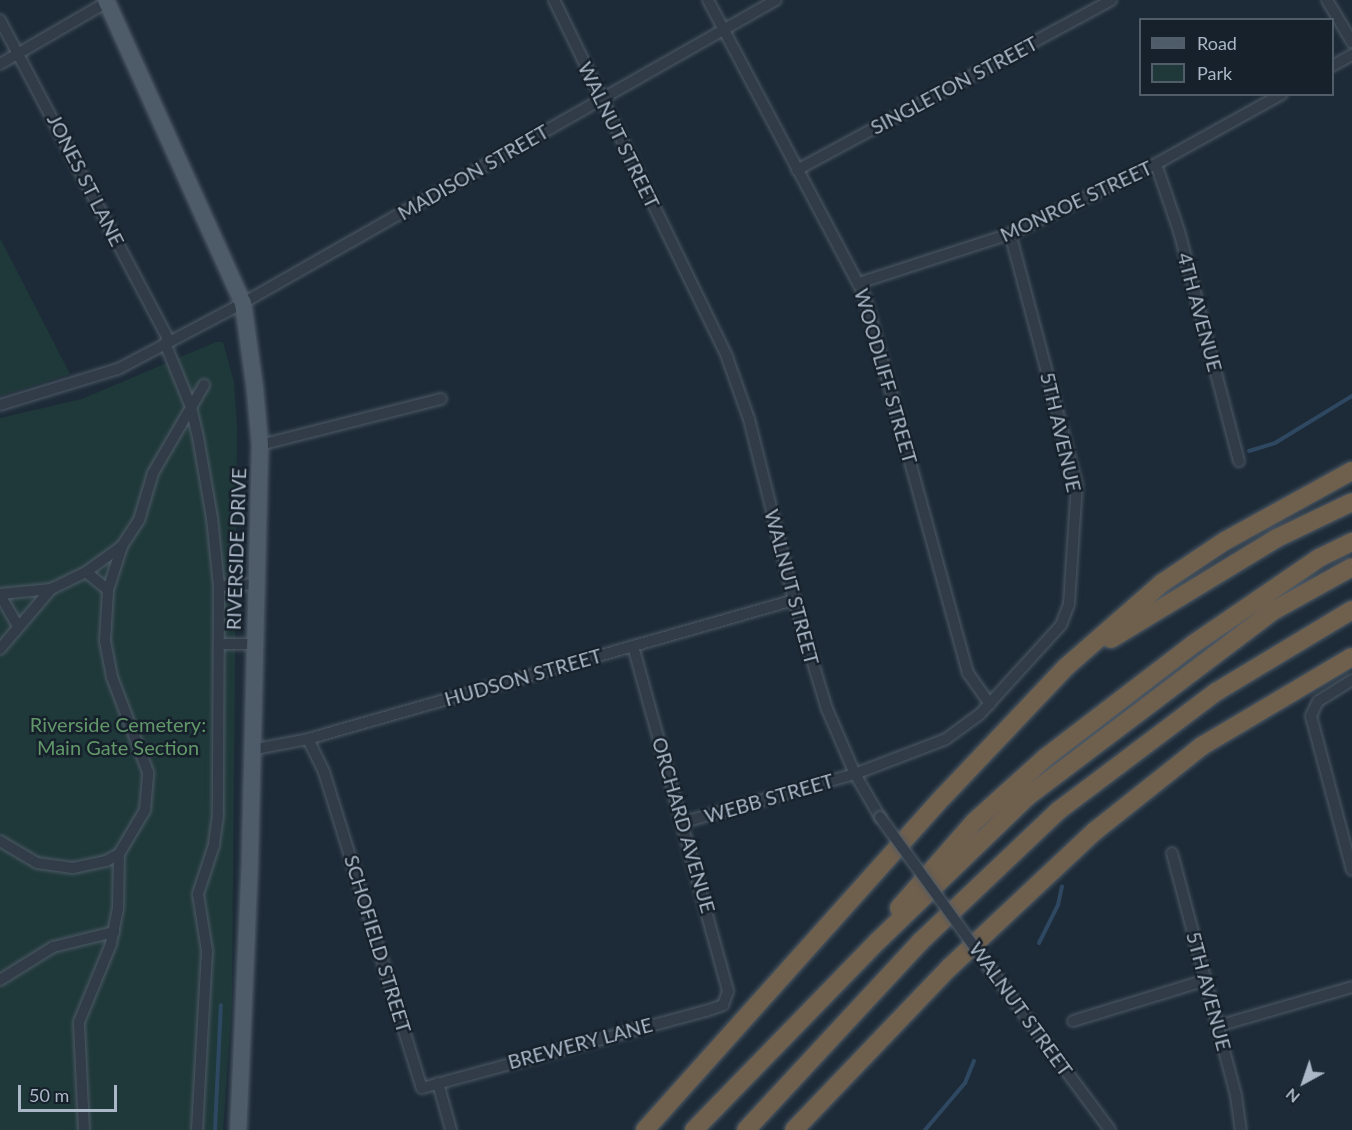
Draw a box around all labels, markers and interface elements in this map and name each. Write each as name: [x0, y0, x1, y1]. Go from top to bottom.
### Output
legend: [1139, 18, 1334, 96]
street label: SINGLETON STREET: [866, 31, 1042, 139]
text: Road: [1197, 32, 1237, 54]
street label: WALNUT STREET: [573, 58, 665, 212]
text: Park: [1197, 62, 1232, 84]
street label: JONES ST LANE: [42, 110, 130, 250]
street label: MADISON STREET: [393, 119, 553, 225]
street label: MONROE STREET: [996, 155, 1156, 247]
street label: 4TH AVENUE: [1173, 250, 1227, 374]
street label: WOODLIFF STREET: [849, 285, 923, 467]
street label: 5TH AVENUE: [1035, 369, 1087, 495]
street label: RIVERSIDE DRIVE: [221, 467, 251, 631]
street label: WALNUT STREET: [760, 506, 824, 668]
street label: HUDSON STREET: [442, 643, 604, 711]
park label: Riverside Cemetery: Main Gate Section: [30, 712, 206, 759]
street label: ORCHARD AVENUE: [647, 734, 721, 916]
street label: WEBB STREET: [702, 768, 836, 828]
street label: SCHOFIELD STREET: [340, 852, 416, 1036]
street label: 5TH AVENUE: [1182, 929, 1236, 1053]
street label: WALNUT STREET: [964, 937, 1078, 1081]
street label: BREWERY LANE: [505, 1012, 655, 1074]
north arrow: [1274, 1052, 1334, 1112]
scale bar: [21, 1073, 120, 1111]
text: 50 m: [29, 1084, 69, 1106]
text: N: [1281, 1085, 1303, 1107]

